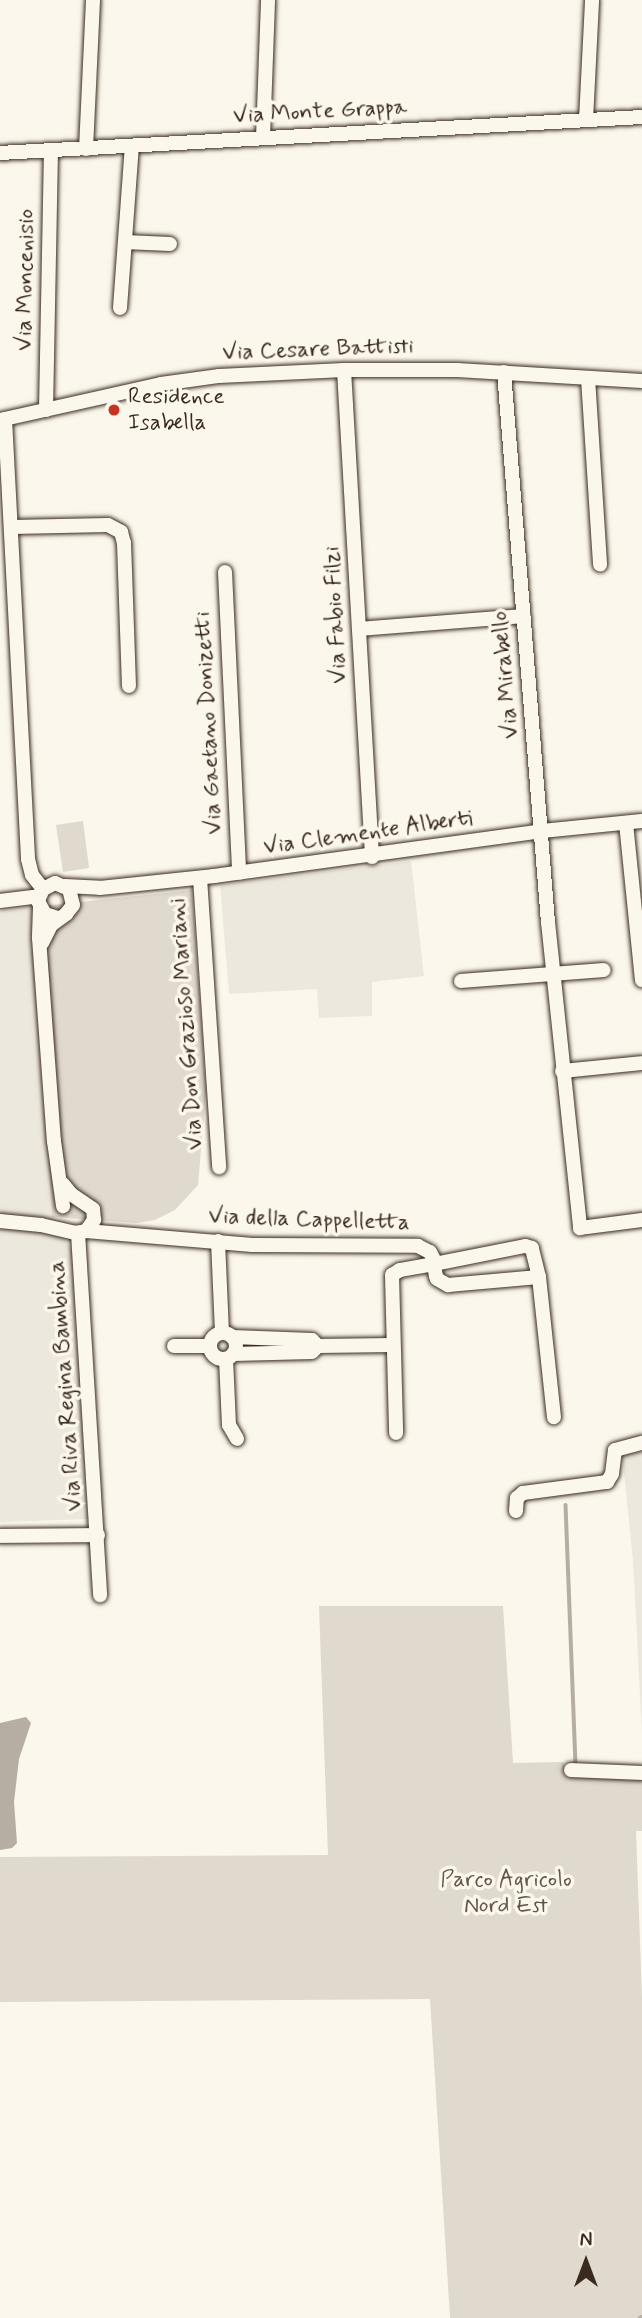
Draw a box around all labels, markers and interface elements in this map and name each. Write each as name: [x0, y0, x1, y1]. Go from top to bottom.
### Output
street label: Via Monte Grappa: [233, 94, 407, 130]
street label: Via Moncenisio: [11, 209, 41, 351]
street label: Via Cesare Battisti: [223, 333, 413, 367]
place label: Residence Isabella: [128, 383, 225, 437]
marker: Residence Isabella: [106, 402, 122, 418]
street label: Via Fabio Filzi: [319, 547, 353, 683]
street label: Via Gaetano Donizetti: [189, 611, 229, 835]
street label: Via Mirabello: [487, 611, 525, 739]
street label: Via Clemente Alberti: [262, 805, 474, 861]
street label: Via Don Grazioso Mariani: [164, 896, 210, 1152]
street label: Via della Cappelletta: [208, 1203, 410, 1237]
street label: Via Riva Regina Bambina: [43, 1258, 89, 1514]
park label: Parco Agricolo Nord Est: [440, 1866, 572, 1920]
north arrow: [551, 2227, 621, 2297]
text: N: [580, 2228, 592, 2253]

